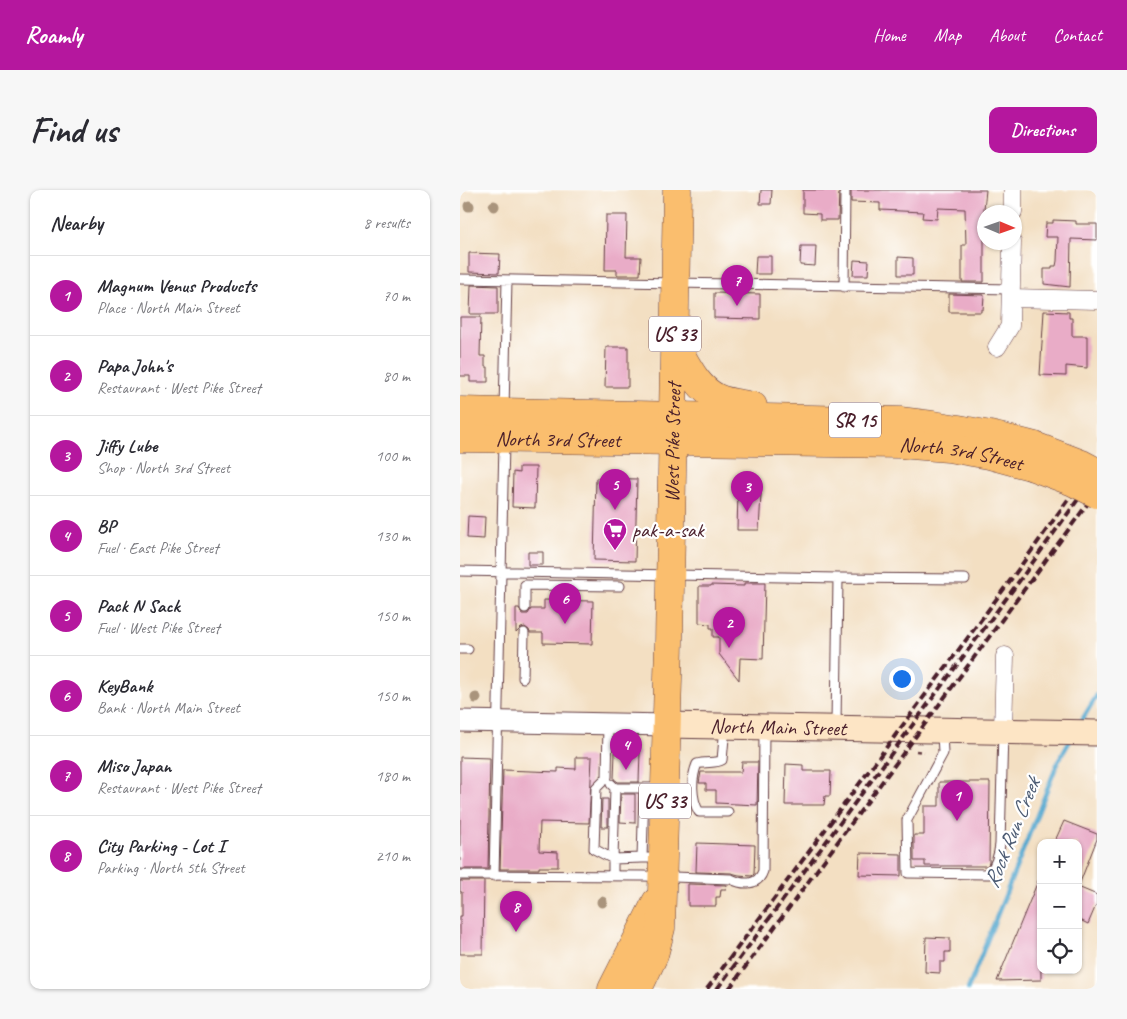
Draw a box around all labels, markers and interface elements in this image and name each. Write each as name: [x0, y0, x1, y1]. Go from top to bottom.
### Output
text: Roamly: [25, 20, 82, 50]
text: Home: [873, 24, 906, 46]
text: Map: [934, 24, 961, 46]
text: About: [989, 24, 1025, 46]
text: Contact: [1053, 24, 1102, 46]
button: Directions: [989, 107, 1097, 153]
text: Find us: [30, 108, 117, 153]
north arrow: [977, 205, 1022, 250]
text: Nearby: [50, 210, 103, 236]
text: 8 results: [363, 213, 410, 233]
pin: 7: [721, 265, 753, 306]
text: Magnum Venus Products: [97, 274, 256, 298]
text: 1: [62, 286, 70, 306]
text: 70 m: [383, 286, 410, 306]
text: Place · North Main Street: [97, 298, 239, 318]
road number: US 33: [649, 316, 701, 352]
text: Papa John's: [97, 354, 172, 378]
text: 2: [62, 366, 70, 386]
text: 80 m: [383, 366, 410, 386]
text: Restaurant · West Pike Street: [97, 378, 261, 398]
street label: West Pike Street: [658, 379, 687, 503]
road number: SR 15: [829, 402, 881, 438]
street label: North 3rd Street: [495, 425, 623, 453]
street label: North 3rd Street: [898, 431, 1028, 477]
text: Jiffy Lube: [97, 434, 157, 458]
text: 3: [62, 446, 70, 466]
text: 100 m: [376, 446, 410, 466]
text: Shop · North 3rd Street: [97, 458, 230, 478]
pin: 5: [599, 469, 631, 510]
pin: 3: [731, 471, 763, 512]
text: BP: [97, 514, 116, 538]
supermarket icon: pak-a-sak: [602, 517, 628, 551]
place label: pak-a-sak: [632, 517, 705, 543]
text: 4: [62, 526, 70, 546]
text: 130 m: [376, 526, 410, 546]
text: Fuel · East Pike Street: [97, 538, 219, 558]
pin: 6: [549, 583, 581, 624]
text: Pack N Sack: [97, 594, 180, 618]
text: 5: [63, 606, 69, 626]
text: 150 m: [376, 606, 410, 626]
pin: 2: [713, 607, 745, 648]
text: Fuel · West Pike Street: [97, 618, 220, 638]
your location: [889, 666, 915, 692]
text: KeyBank: [97, 674, 152, 698]
text: 6: [62, 686, 70, 706]
text: 150 m: [376, 686, 410, 706]
text: Bank · North Main Street: [97, 698, 240, 718]
street label: North Main Street: [710, 713, 848, 741]
pin: 4: [610, 729, 642, 770]
text: Miso Japan: [97, 754, 171, 778]
text: 7: [62, 766, 70, 786]
text: 180 m: [376, 766, 410, 786]
water label: Rock Run Creek: [977, 770, 1048, 892]
text: Restaurant · West Pike Street: [97, 778, 261, 798]
pin: 1: [941, 780, 973, 821]
road number: US 33: [639, 784, 691, 818]
text: City Parking - Lot I: [97, 834, 225, 858]
map controls: [1037, 839, 1082, 974]
button: +: [1037, 839, 1082, 884]
text: 8: [62, 846, 70, 866]
text: 210 m: [376, 846, 410, 866]
text: Parking · North 5th Street: [97, 858, 245, 878]
button: −: [1037, 884, 1082, 929]
pin: 8: [500, 891, 532, 932]
button: locate: [1037, 929, 1082, 974]

